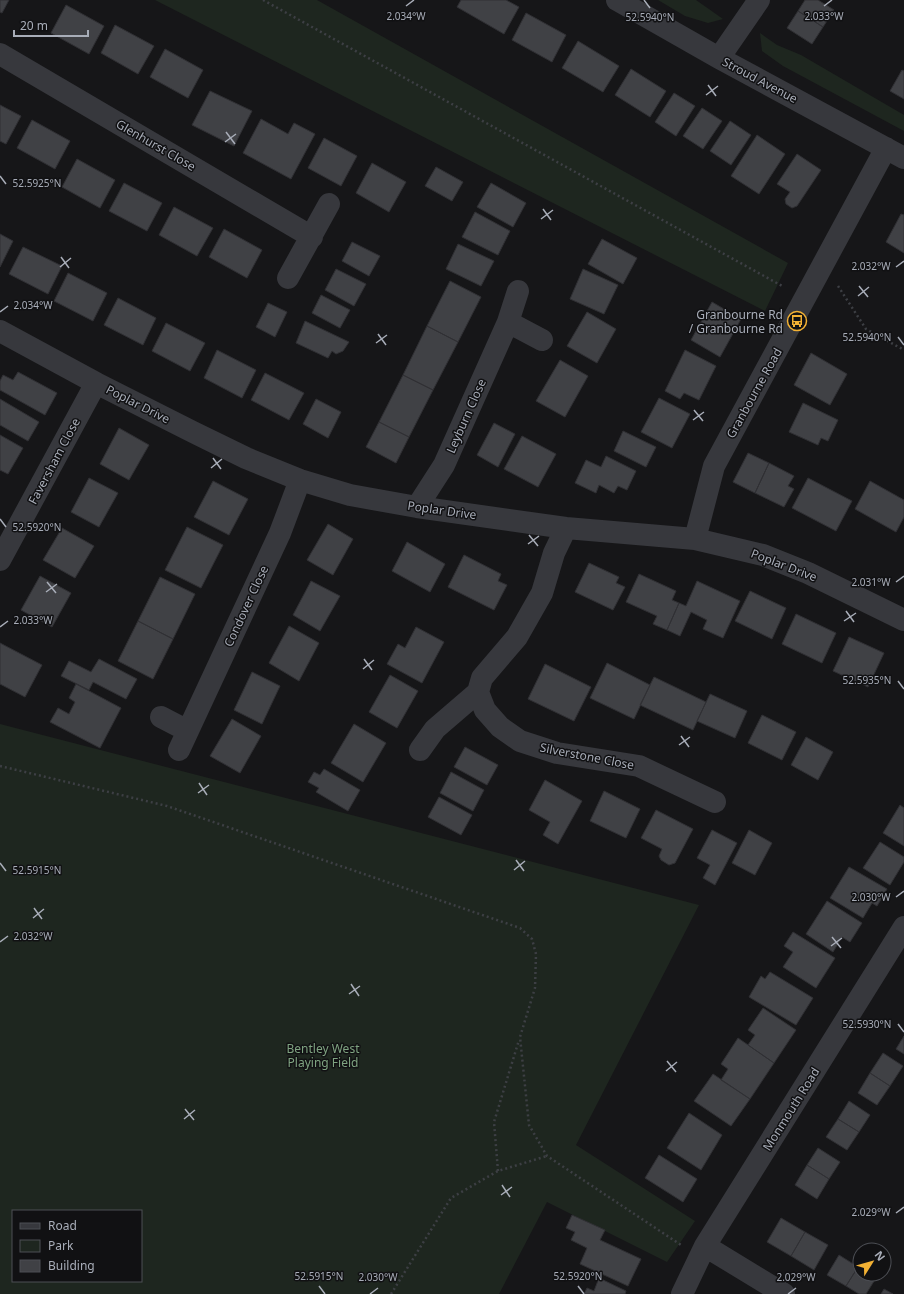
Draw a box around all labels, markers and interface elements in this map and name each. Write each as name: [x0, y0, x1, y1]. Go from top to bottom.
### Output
text: 2.034°W: [386, 9, 426, 23]
text: 2.033°W: [804, 9, 844, 23]
text: 52.5940°N: [626, 10, 674, 24]
scale bar: [14, 12, 88, 38]
text: 20 m: [20, 17, 48, 34]
street label: Stroud Avenue: [719, 53, 801, 107]
street label: Glenhurst Close: [113, 115, 199, 175]
text: 52.5925°N: [13, 176, 61, 190]
text: 2.032°W: [851, 259, 891, 273]
text: 2.034°W: [13, 298, 53, 312]
place label: Granbourne Rd / Granbourne Rd: [689, 306, 783, 337]
bus stop icon: Granbourne Rd / Granbourne Rd: [786, 310, 808, 332]
text: 52.5940°N: [843, 330, 891, 344]
street label: Granbourne Road: [722, 345, 786, 441]
street label: Leyburn Close: [442, 376, 490, 456]
street label: Poplar Drive: [103, 381, 173, 427]
street label: Faversham Close: [24, 415, 84, 507]
street label: Poplar Drive: [406, 497, 478, 523]
text: 52.5920°N: [13, 520, 61, 534]
street label: Poplar Drive: [749, 545, 820, 585]
street label: Condover Close: [220, 562, 272, 649]
text: 2.031°W: [851, 575, 891, 589]
text: 2.033°W: [13, 613, 53, 627]
text: 52.5935°N: [843, 673, 891, 687]
street label: Silverstone Close: [538, 739, 636, 774]
text: 52.5915°N: [13, 863, 61, 877]
text: 2.030°W: [851, 890, 891, 904]
text: 2.032°W: [13, 929, 53, 943]
text: 52.5930°N: [843, 1017, 891, 1031]
park label: Bentley West Playing Field: [287, 1040, 360, 1071]
street label: Monmouth Road: [759, 1064, 823, 1154]
text: 2.029°W: [851, 1205, 891, 1219]
legend: [12, 1210, 142, 1282]
text: Road: [48, 1217, 77, 1234]
text: Park: [48, 1237, 74, 1254]
north arrow: [852, 1242, 892, 1282]
text: N: [872, 1248, 889, 1264]
text: Building: [48, 1257, 95, 1274]
text: 52.5915°N: [295, 1269, 343, 1283]
text: 52.5920°N: [554, 1269, 602, 1283]
text: 2.030°W: [358, 1270, 398, 1284]
text: 2.029°W: [776, 1270, 816, 1284]

